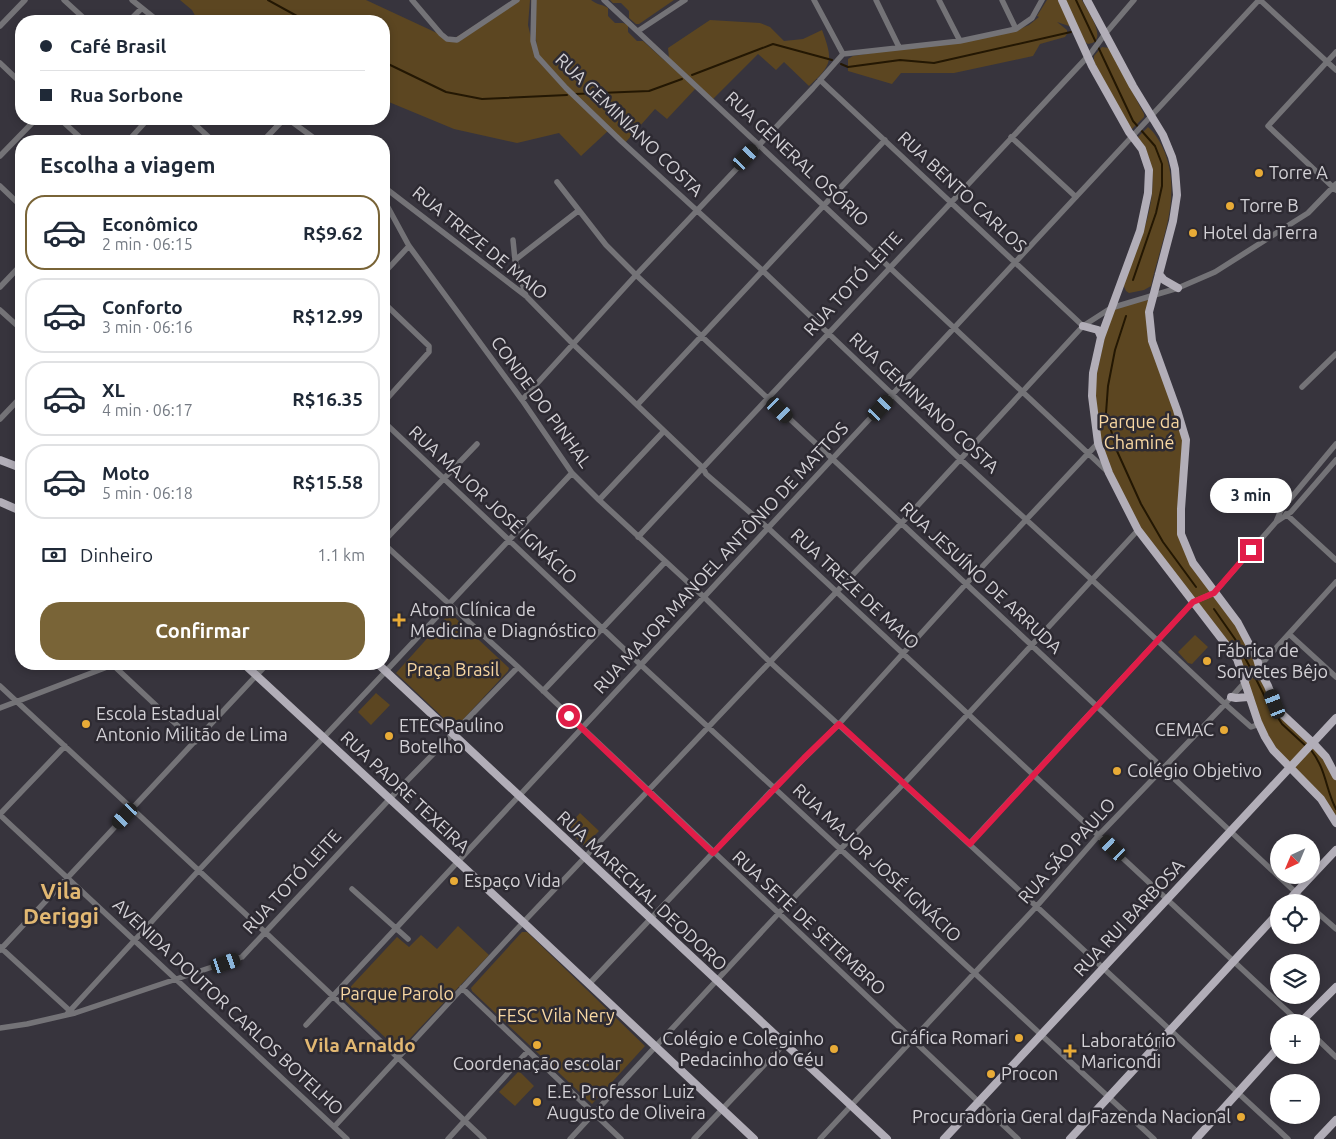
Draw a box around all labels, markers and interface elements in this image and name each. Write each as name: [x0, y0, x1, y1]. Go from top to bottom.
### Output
text: Café Brasil: [70, 35, 166, 57]
street label: RUA GEMINIANO COSTA: [552, 49, 708, 200]
text: Rua Sorbone: [70, 84, 183, 106]
street label: RUA GENERAL OSÓRIO: [722, 86, 874, 230]
street label: RUA BENTO CARLOS: [894, 127, 1031, 256]
car: [730, 141, 761, 173]
text: Escolha a viagem: [40, 152, 215, 177]
place label: Torre A: [1269, 162, 1328, 182]
marker: Torre A: [1253, 167, 1265, 179]
street label: RUA TREZE DE MAIO: [409, 182, 552, 303]
place label: Torre B: [1240, 195, 1299, 215]
marker: Torre B: [1224, 200, 1236, 212]
icon: car: [42, 210, 87, 255]
text: Econômico: [102, 213, 198, 235]
text: R$9.62: [303, 222, 363, 244]
place label: Hotel da Terra: [1203, 222, 1318, 242]
street label: RUA TOTÓ LEITE: [798, 227, 905, 339]
marker: Hotel da Terra: [1187, 227, 1199, 239]
text: 2 min · 06:15: [102, 235, 193, 253]
icon: car: [42, 293, 87, 338]
text: Conforto: [102, 296, 183, 318]
text: R$12.99: [292, 305, 363, 327]
text: 3 min · 06:16: [102, 318, 193, 336]
street label: RUA GEMINIANO COSTA: [846, 328, 1004, 477]
street label: CONDE DO PINHAL: [488, 332, 596, 471]
icon: car: [42, 376, 87, 421]
text: XL: [102, 379, 125, 401]
text: R$16.35: [292, 388, 363, 410]
car: [865, 392, 896, 424]
car: [763, 394, 796, 426]
text: 4 min · 06:17: [102, 401, 193, 419]
park label: Parque da Chaminé: [1098, 411, 1180, 452]
street label: RUA MAJOR MANOEL ANTÔNIO DE MATTOS: [589, 418, 852, 697]
street label: RUA MAJOR JOSÉ IGNÁCIO: [406, 420, 582, 587]
icon: car: [42, 459, 87, 504]
text: Moto: [102, 462, 150, 484]
text: R$15.58: [292, 471, 363, 493]
callout: 3 min: [1210, 478, 1292, 512]
text: 5 min · 06:18: [102, 484, 193, 502]
text: 3 min: [1231, 486, 1271, 504]
street label: RUA JESUÍNO DE ARRUDA: [897, 497, 1067, 657]
street label: RUA TREZE DE MAIO: [787, 524, 924, 653]
route end: [1240, 539, 1262, 561]
icon: cash: [40, 541, 68, 569]
text: Dinheiro: [80, 544, 153, 566]
text: 1.1 km: [317, 546, 365, 564]
place label: Atom Clínica de Medicina e Diagnóstico: [410, 599, 597, 640]
button: Confirmar: [40, 602, 365, 660]
marker: Atom Clínica de Medicina e Diagnóstico: [392, 613, 406, 627]
place label: Fábrica de Sorvetes Bêjo: [1217, 640, 1328, 681]
marker: Fábrica de Sorvetes Bêjo: [1201, 655, 1213, 667]
park label: Praça Brasil: [407, 659, 500, 679]
car: [1262, 687, 1287, 721]
place label: Escola Estadual Antonio Militão de Lima: [96, 703, 288, 744]
route start: [558, 705, 580, 727]
place label: ETEC Paulino Botelho: [399, 715, 504, 756]
marker: Escola Estadual Antonio Militão de Lima: [80, 718, 92, 730]
place label: CEMAC: [1155, 719, 1214, 739]
marker: CEMAC: [1218, 724, 1230, 736]
street label: RUA PADRE TEXEIRA: [337, 726, 474, 856]
marker: ETEC Paulino Botelho: [383, 730, 395, 742]
place label: Colégio Objetivo: [1127, 760, 1262, 780]
marker: Colégio Objetivo: [1111, 765, 1123, 777]
street label: RUA MAJOR JOSÉ IGNÁCIO: [790, 778, 966, 945]
street label: RUA SÃO PAULO: [1013, 793, 1119, 907]
car: [109, 800, 140, 832]
street label: RUA MARECHAL DEODORO: [554, 806, 732, 974]
street label: RUA TOTÓ LEITE: [237, 825, 344, 937]
car: [1096, 832, 1129, 864]
north arrow: [1270, 834, 1320, 884]
map controls: [1270, 834, 1320, 1124]
street label: RUA SETE DE SETEMBRO: [729, 846, 890, 998]
street label: RUA RUI BARBOSA: [1069, 855, 1188, 980]
place label: Espaço Vida: [464, 870, 561, 890]
marker: Espaço Vida: [448, 875, 460, 887]
district label: Vila Deriggi: [23, 878, 99, 928]
street label: AVENIDA DOUTOR CARLOS BOTELHO: [109, 894, 348, 1118]
button: locate: [1270, 894, 1320, 944]
car: [209, 951, 242, 975]
button: layers: [1270, 954, 1320, 1004]
park label: Parque Parolo: [340, 983, 454, 1003]
park label: FESC Vila Nery: [497, 1005, 615, 1025]
button: +: [1270, 1014, 1320, 1064]
place label: Gráfica Romari: [890, 1027, 1009, 1047]
place label: Colégio e Coleginho Pedacinho do Céu: [662, 1028, 824, 1069]
place label: Laboratório Maricondi: [1081, 1030, 1176, 1071]
marker: Gráfica Romari: [1013, 1032, 1025, 1044]
district label: Vila Arnaldo: [304, 1034, 416, 1056]
marker: Coordenação escolar: [531, 1039, 543, 1051]
marker: Colégio e Coleginho Pedacinho do Céu: [828, 1043, 840, 1055]
marker: Laboratório Maricondi: [1063, 1044, 1077, 1058]
place label: Coordenação escolar: [453, 1053, 621, 1073]
place label: Procon: [1001, 1063, 1058, 1083]
marker: Procon: [985, 1068, 997, 1080]
button: −: [1270, 1074, 1320, 1124]
place label: E.E. Professor Luiz Augusto de Oliveira: [547, 1081, 706, 1122]
marker: E.E. Professor Luiz Augusto de Oliveira: [531, 1096, 543, 1108]
place label: Procuradoria Geral da Fazenda Nacional: [912, 1106, 1231, 1126]
marker: Procuradoria Geral da Fazenda Nacional: [1235, 1111, 1247, 1123]

